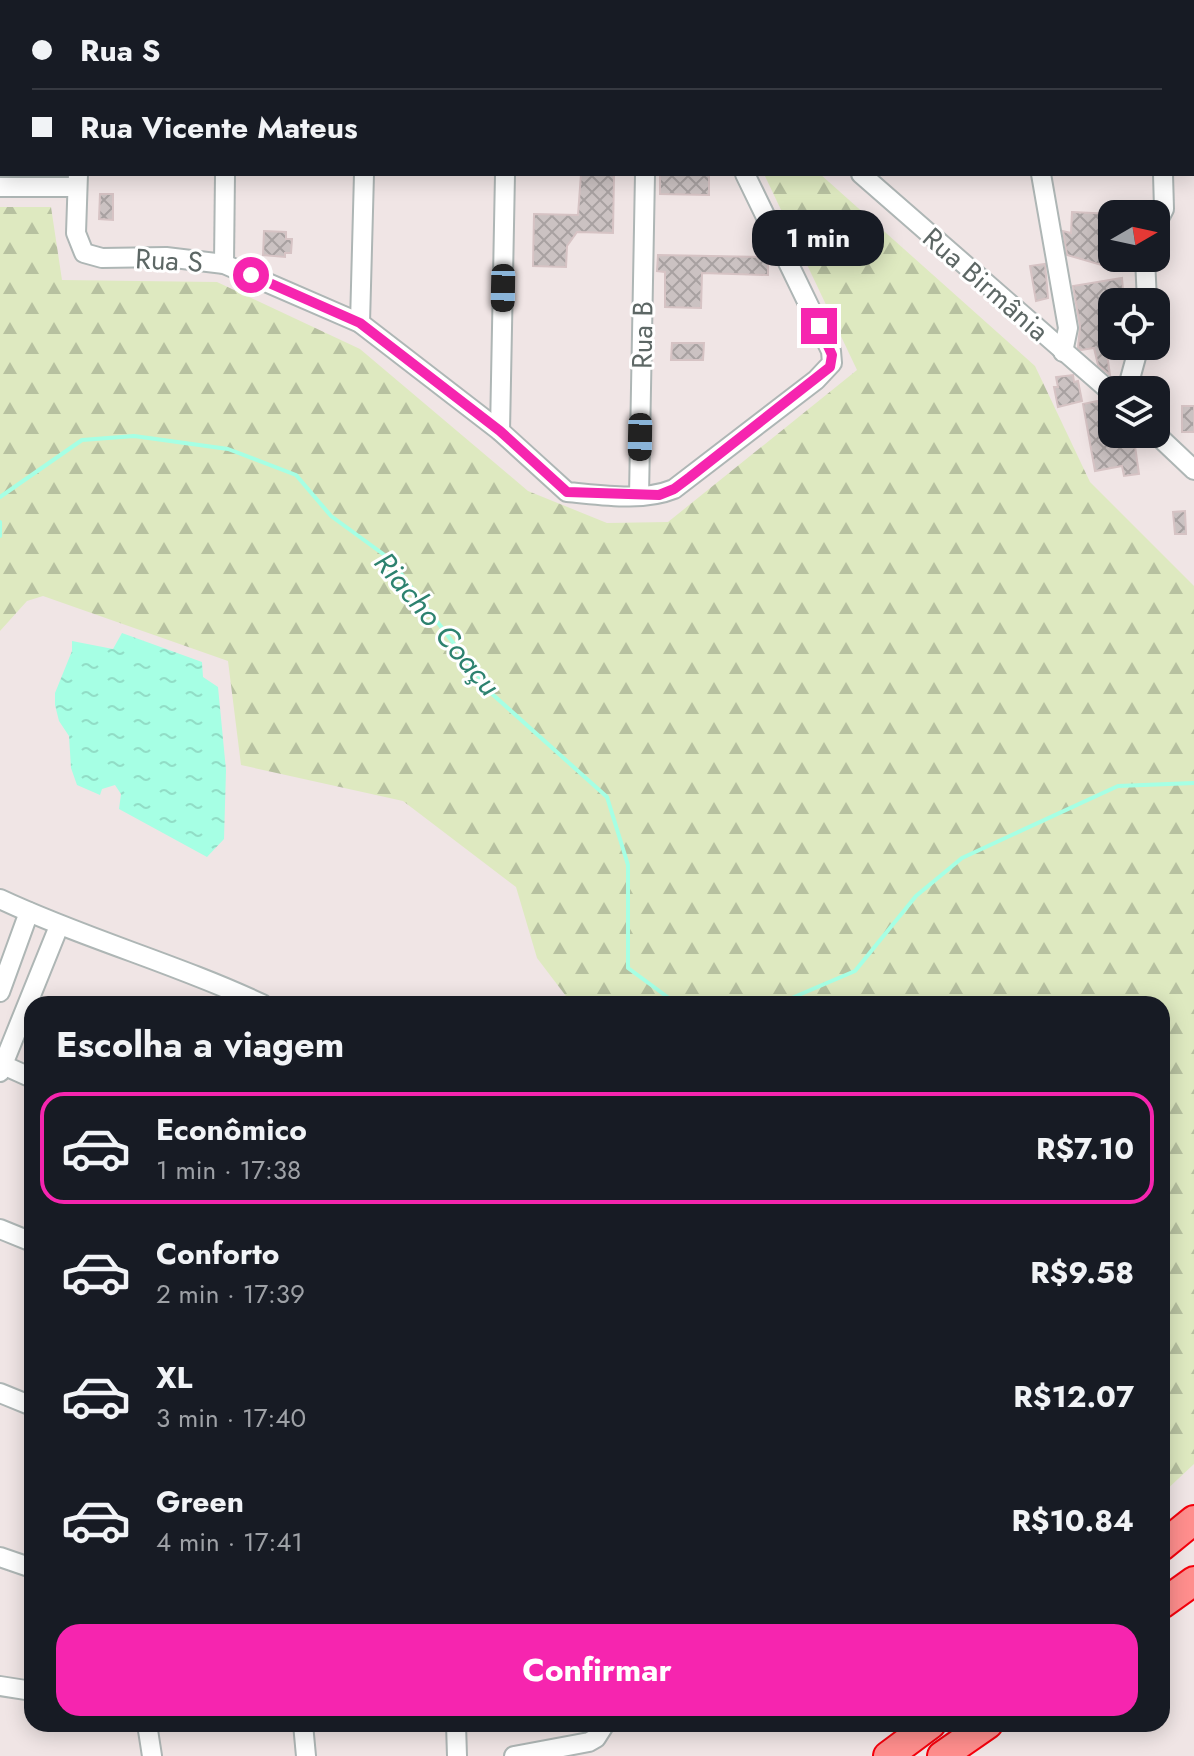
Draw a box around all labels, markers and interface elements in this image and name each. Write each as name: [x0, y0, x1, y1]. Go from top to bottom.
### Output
text: Rua S: [80, 29, 161, 72]
text: Rua Vicente Mateus: [80, 106, 358, 149]
north arrow: [1098, 200, 1170, 272]
map controls: [1098, 200, 1170, 448]
callout: 1 min: [753, 210, 885, 266]
street label: Rua Birmânia: [913, 218, 1058, 351]
text: 1 min: [786, 219, 850, 257]
street label: Rua S: [134, 238, 204, 283]
route start: [233, 257, 269, 293]
car: [491, 264, 515, 312]
button: locate: [1098, 288, 1170, 360]
street label: Rua B: [621, 301, 664, 369]
route end: [801, 308, 837, 344]
button: layers: [1098, 376, 1170, 448]
car: [628, 413, 652, 461]
water label: Riacho Coaçu: [364, 542, 510, 705]
text: Escolha a viagem: [56, 1018, 344, 1070]
text: Econômico: [156, 1108, 307, 1151]
icon: car: [60, 1112, 132, 1184]
text: R$7.10: [1036, 1127, 1134, 1170]
text: 1 min · 17:38: [156, 1151, 301, 1189]
text: Conforto: [156, 1232, 280, 1275]
icon: car: [60, 1236, 132, 1308]
text: R$9.58: [1030, 1251, 1134, 1294]
text: 2 min · 17:39: [156, 1275, 305, 1313]
text: XL: [156, 1356, 192, 1399]
icon: car: [60, 1360, 132, 1432]
text: R$12.07: [1013, 1375, 1134, 1418]
text: 3 min · 17:40: [156, 1399, 306, 1437]
text: Green: [156, 1480, 244, 1523]
icon: car: [60, 1484, 132, 1556]
text: R$10.84: [1011, 1499, 1134, 1542]
text: 4 min · 17:41: [156, 1523, 303, 1561]
button: Confirmar: [56, 1624, 1138, 1716]

